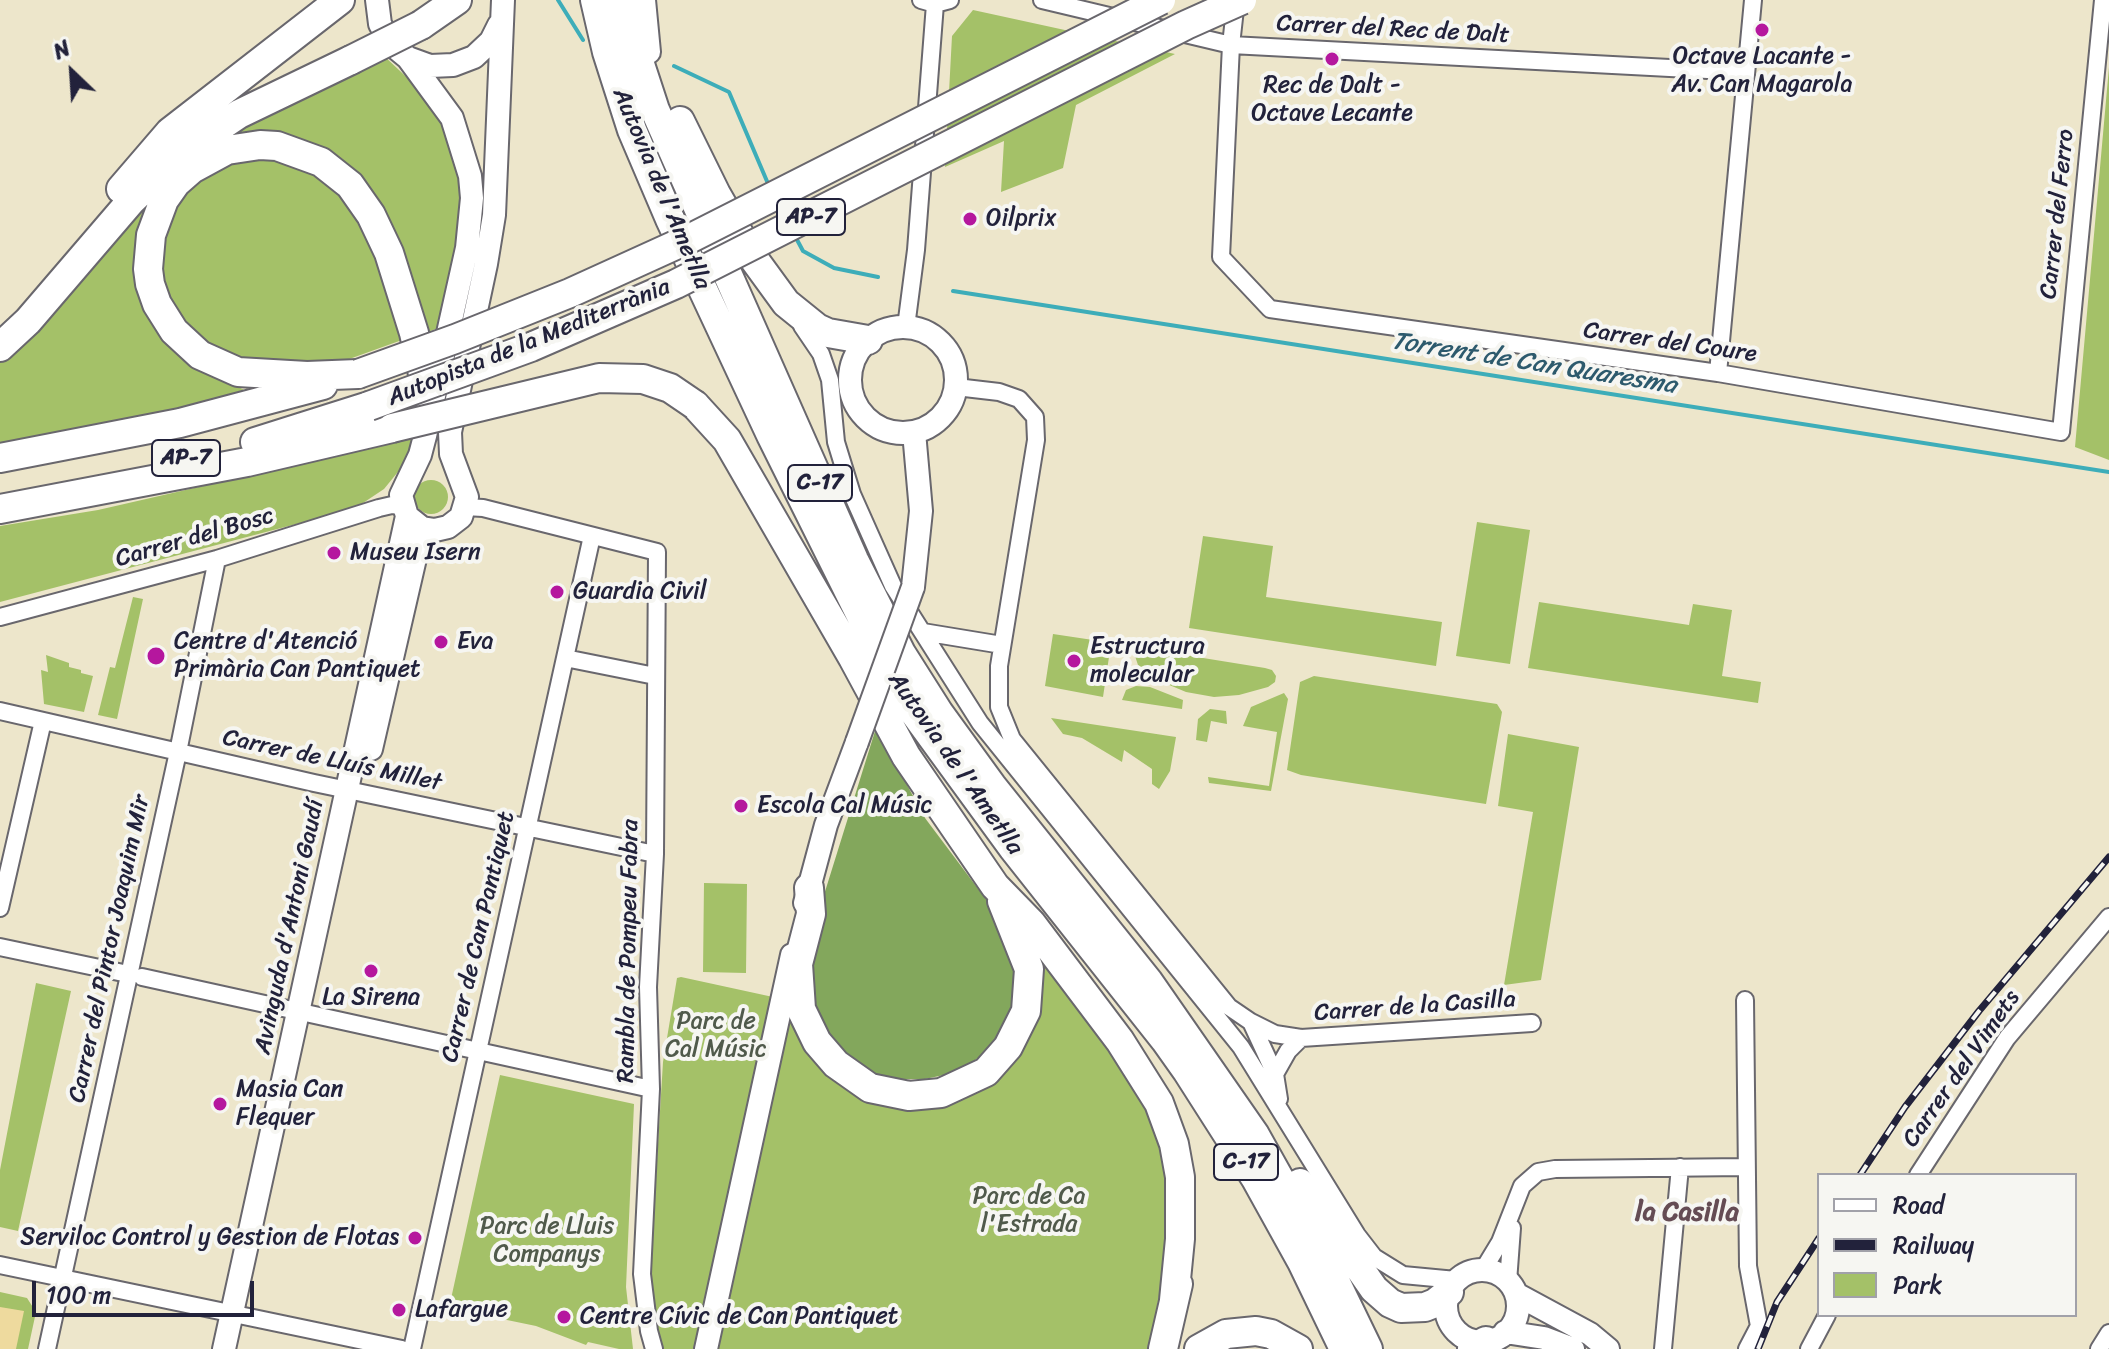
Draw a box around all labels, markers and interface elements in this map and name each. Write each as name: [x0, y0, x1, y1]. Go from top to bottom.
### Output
street label: Carrer del Rec de Dalt: [1276, 10, 1510, 50]
marker: Octave Lacante - Av. Can Magarola: [1753, 21, 1771, 39]
text: N: [46, 29, 77, 71]
north arrow: [32, 32, 112, 112]
place label: Octave Lacante - Av. Can Magarola: [1671, 43, 1853, 99]
marker: Rec de Dalt - Octave Lecante: [1323, 50, 1341, 68]
place label: Rec de Dalt - Octave Lecante: [1251, 72, 1413, 128]
street label: Autovia de l'Ametlla: [605, 84, 717, 294]
street label: Carrer del Ferro: [2035, 128, 2081, 300]
road number: AP-7: [777, 199, 845, 235]
place label: Oilprix: [986, 205, 1056, 233]
marker: Oilprix: [961, 210, 979, 228]
street label: Autopista de la Mediterrània: [384, 273, 674, 413]
street label: Carrer del Coure: [1582, 317, 1758, 369]
water label: Torrent de Can Quaresma: [1389, 326, 1679, 402]
road number: AP-7: [152, 440, 220, 476]
road number: C-17: [788, 465, 852, 501]
street label: Carrer del Bosc: [112, 502, 278, 574]
place label: Museu Isern: [350, 539, 481, 567]
marker: Museu Isern: [325, 544, 343, 562]
place label: Guardia Civil: [573, 578, 706, 606]
marker: Guardia Civil: [548, 583, 566, 601]
place label: Centre d'Atenció Primària Can Pantiquet: [174, 628, 421, 684]
place label: Eva: [457, 628, 494, 656]
marker: Eva: [432, 633, 450, 651]
place label: Estructura molecular: [1090, 633, 1205, 689]
marker: Centre d'Atenció Primària Can Pantiquet: [145, 645, 167, 667]
marker: Estructura molecular: [1065, 652, 1083, 670]
street label: Autovia de l'Ametlla: [881, 667, 1029, 861]
street label: Carrer de Lluís Millet: [220, 724, 444, 798]
place label: Escola Cal Músic: [757, 792, 933, 820]
street label: Carrer del Pintor Joaquim Mir: [63, 793, 157, 1105]
street label: Avinguda d'Antoni Gaudí: [249, 797, 331, 1057]
marker: Escola Cal Músic: [732, 797, 750, 815]
street label: Carrer de Can Pantiquet: [436, 809, 522, 1065]
street label: Rambla de Pompeu Fabra: [612, 819, 646, 1083]
marker: La Sirena: [362, 962, 380, 980]
place label: La Sirena: [322, 984, 420, 1012]
street label: Carrer del Vimets: [1897, 985, 2027, 1153]
street label: Carrer de la Casilla: [1313, 986, 1517, 1028]
park label: Parc de Cal Músic: [665, 1008, 767, 1064]
place label: Masia Can Flequer: [236, 1076, 344, 1132]
marker: Masia Can Flequer: [211, 1095, 229, 1113]
road number: C-17: [1214, 1144, 1278, 1180]
legend: [1817, 1173, 2077, 1317]
park label: Parc de Ca l'Estrada: [973, 1183, 1085, 1239]
text: Road: [1893, 1184, 1944, 1226]
district label: la Casilla: [1635, 1197, 1739, 1229]
park label: Parc de Lluis Companys: [480, 1213, 614, 1269]
place label: Serviloc Control y Gestion de Flotas: [20, 1224, 399, 1252]
text: Railway: [1893, 1224, 1974, 1266]
marker: Serviloc Control y Gestion de Flotas: [406, 1229, 424, 1247]
text: Park: [1893, 1264, 1942, 1306]
scale bar: [36, 1265, 258, 1315]
text: 100 m: [46, 1274, 111, 1316]
place label: Lafargue: [415, 1296, 508, 1324]
marker: Lafargue: [390, 1301, 408, 1319]
place label: Centre Cívic de Can Pantiquet: [580, 1303, 898, 1331]
marker: Centre Cívic de Can Pantiquet: [555, 1308, 573, 1326]

